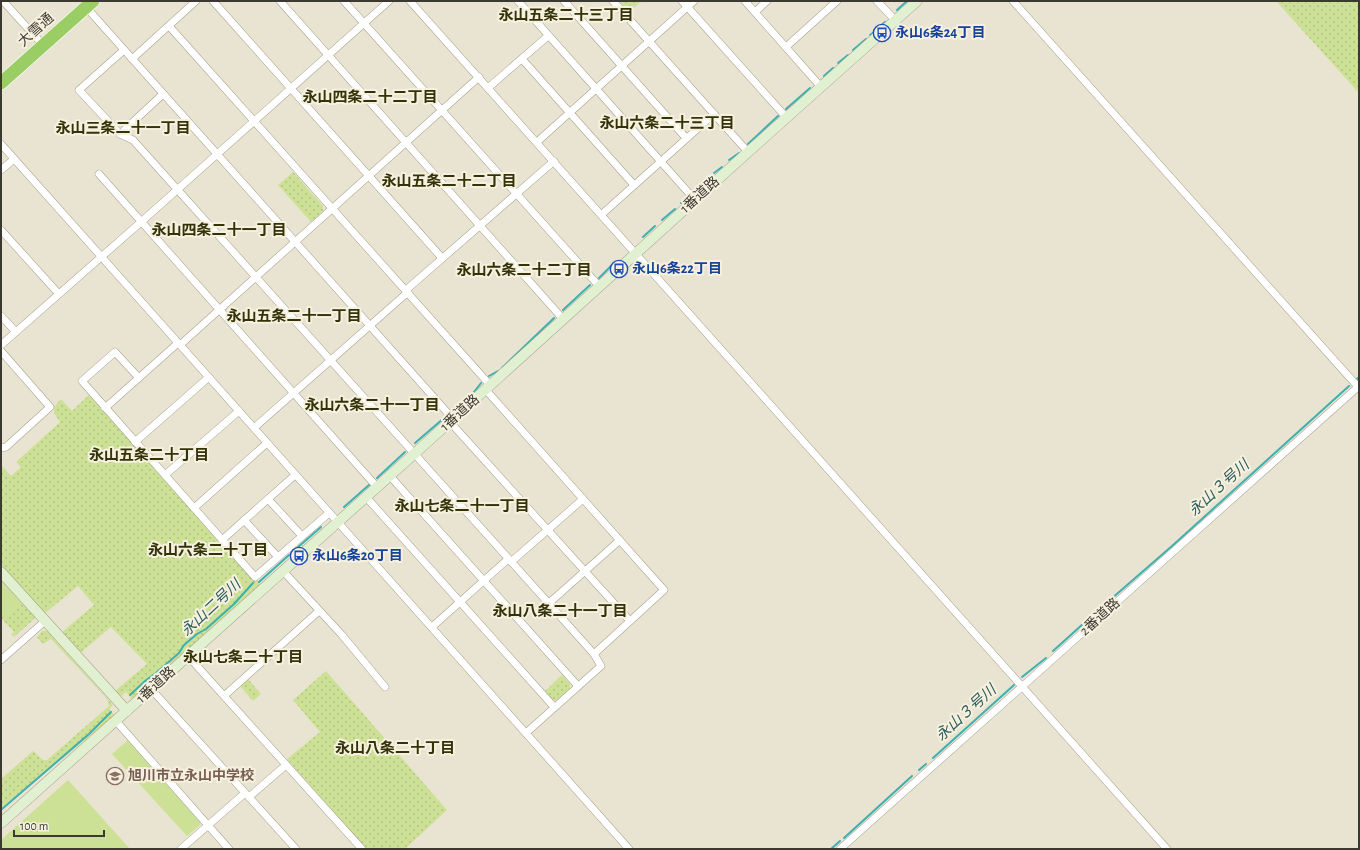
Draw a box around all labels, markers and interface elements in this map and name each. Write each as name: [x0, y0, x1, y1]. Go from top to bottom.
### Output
district label: 永山五条二十三丁目: [498, 7, 634, 23]
street label: 大雪通: [15, 10, 56, 49]
bus stop icon: 永山6条24丁目: [872, 23, 892, 43]
place label: 永山6条24丁目: [895, 24, 985, 40]
district label: 永山四条二十二丁目: [302, 89, 438, 105]
district label: 永山六条二十三丁目: [599, 115, 735, 131]
district label: 永山三条二十一丁目: [55, 120, 191, 136]
district label: 永山五条二十二丁目: [381, 173, 517, 189]
street label: 1番道路: [677, 173, 722, 216]
district label: 永山四条二十一丁目: [151, 222, 287, 238]
bus stop icon: 永山6条22丁目: [609, 259, 629, 279]
place label: 永山6条22丁目: [632, 260, 722, 276]
district label: 永山六条二十二丁目: [456, 262, 592, 278]
district label: 永山五条二十一丁目: [226, 308, 362, 324]
street label: 1番道路: [437, 391, 482, 434]
district label: 永山六条二十一丁目: [304, 397, 440, 413]
district label: 永山五条二十丁目: [89, 447, 209, 463]
water label: 永山３号川: [1185, 455, 1253, 519]
district label: 永山七条二十一丁目: [394, 498, 530, 514]
district label: 永山六条二十丁目: [148, 542, 268, 558]
bus stop icon: 永山6条20丁目: [289, 546, 309, 566]
place label: 永山6条20丁目: [312, 547, 403, 563]
water label: 永山二号川: [178, 575, 245, 639]
street label: 2番道路: [1077, 595, 1123, 638]
district label: 永山八条二十一丁目: [492, 603, 628, 619]
district label: 永山七条二十丁目: [183, 649, 303, 665]
street label: 1番道路: [133, 663, 178, 706]
water label: 永山３号川: [932, 680, 1000, 744]
district label: 永山八条二十丁目: [335, 740, 455, 756]
school or university icon: 旭川市立永山中学校: [105, 766, 125, 786]
place label: 旭川市立永山中学校: [128, 768, 254, 783]
scale bar: [14, 812, 104, 838]
text: 100 m: [20, 820, 48, 832]

